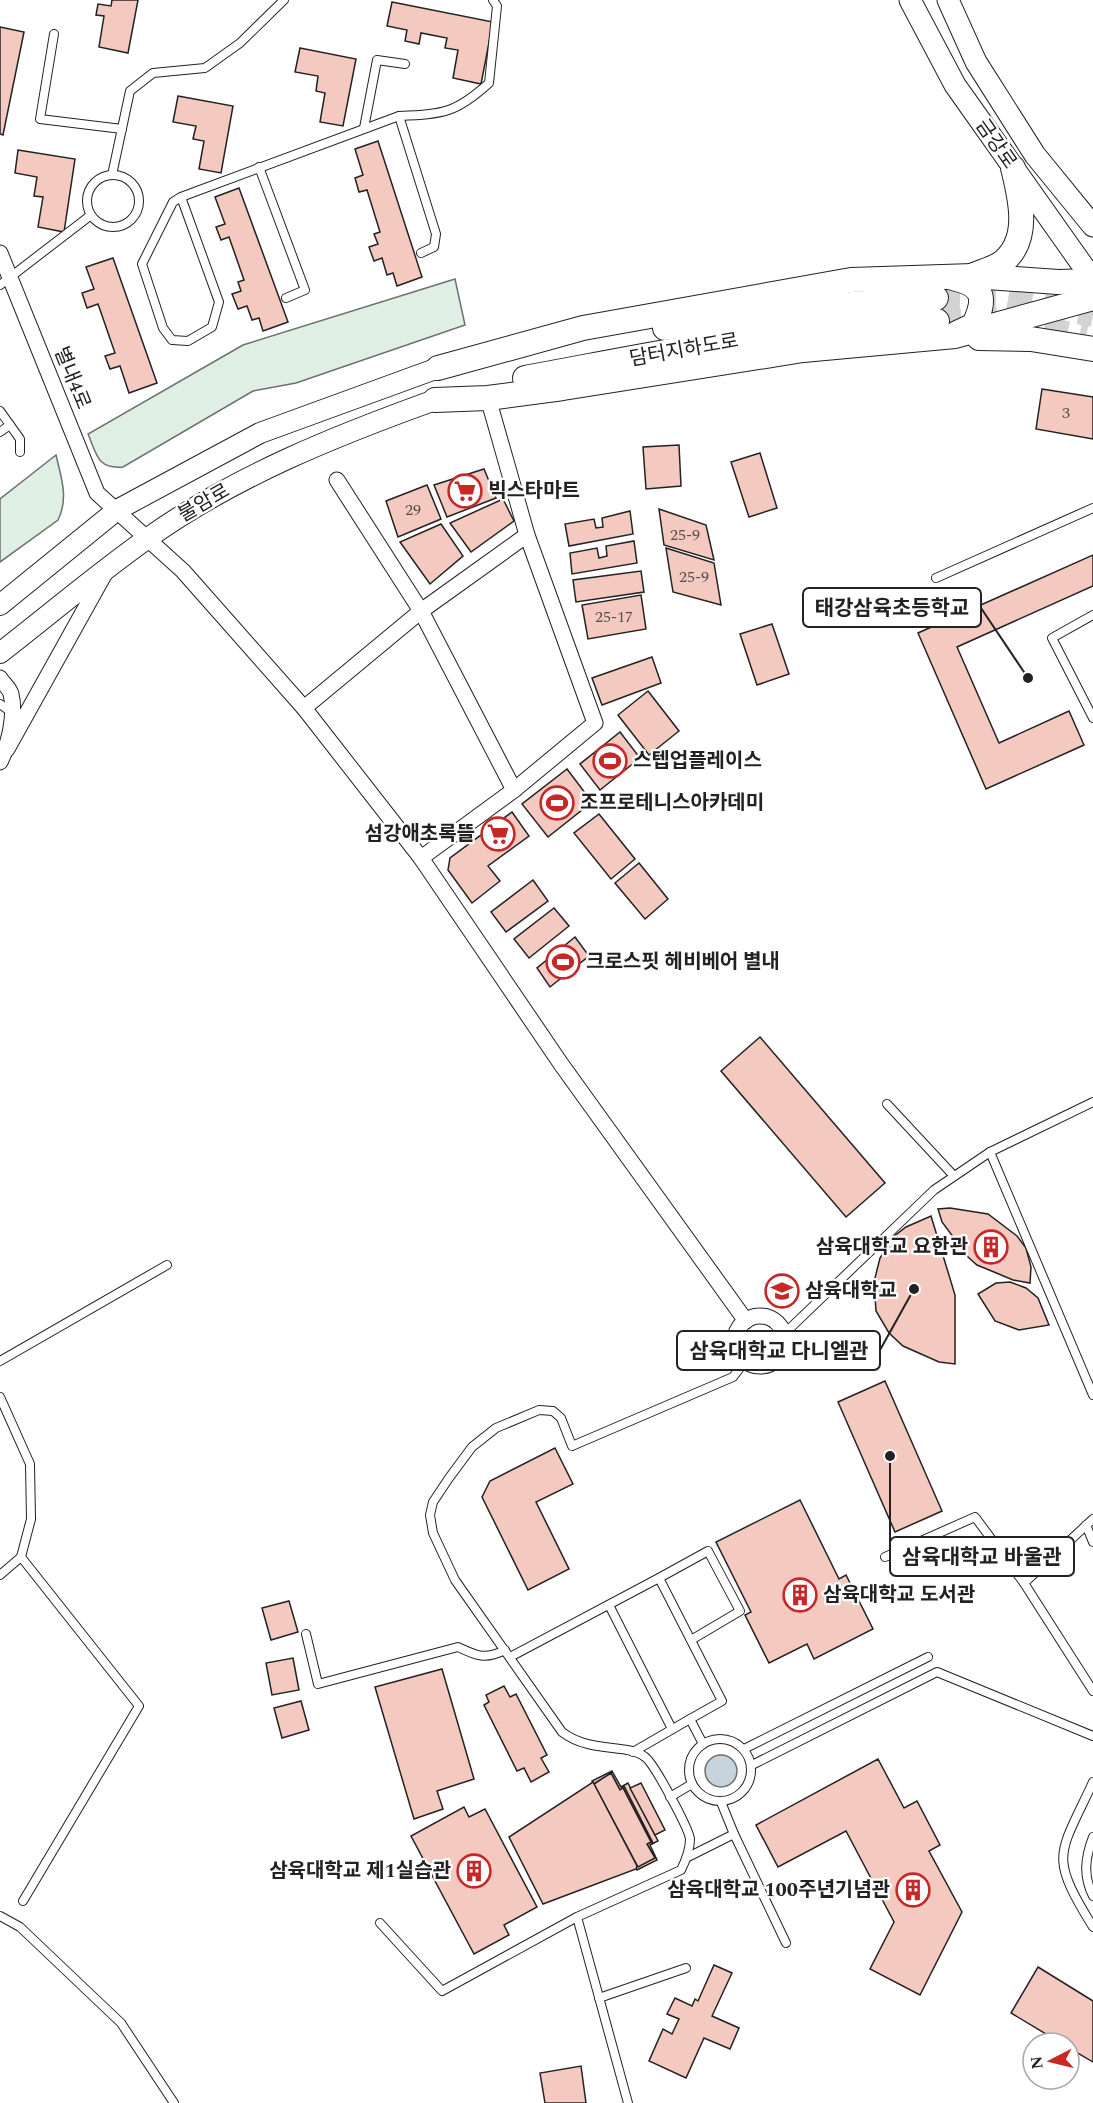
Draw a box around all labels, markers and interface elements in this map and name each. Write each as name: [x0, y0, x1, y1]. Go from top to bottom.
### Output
street label: 금강로: [968, 113, 1024, 175]
street label: 담터지하도로: [627, 326, 741, 374]
street label: 별내4로: [46, 342, 98, 414]
house number: 3: [1062, 401, 1070, 425]
supermarket icon: 빅스타마트: [447, 473, 483, 509]
street label: 불암로: [173, 476, 235, 530]
place label: 빅스타마트: [488, 476, 580, 506]
house number: 29: [405, 498, 421, 522]
house number: 25-9: [670, 523, 700, 547]
house number: 25-9: [679, 565, 709, 589]
callout: 태강삼육초등학교: [803, 588, 981, 627]
text: 태강삼육초등학교: [815, 593, 969, 625]
house number: 25-17: [595, 605, 633, 629]
sports icon: 스텝업플레이스: [592, 743, 628, 779]
place label: 스텝업플레이스: [633, 746, 762, 776]
sports icon: 조프로테니스아카데미: [539, 785, 575, 821]
place label: 조프로테니스아카데미: [580, 788, 764, 818]
supermarket icon: 섬강애초록뜰: [480, 816, 516, 852]
place label: 섬강애초록뜰: [365, 819, 475, 849]
sports icon: 크로스핏 헤비베어 별내: [545, 944, 581, 980]
place label: 크로스핏 헤비베어 별내: [586, 947, 780, 977]
building icon: 삼육대학교 요한관: [973, 1229, 1009, 1265]
place label: 삼육대학교 요한관: [816, 1232, 969, 1262]
school or university icon: 삼육대학교: [764, 1273, 800, 1309]
place label: 삼육대학교: [805, 1276, 897, 1306]
callout: 삼육대학교 다니엘관: [677, 1331, 880, 1370]
text: 삼육대학교 다니엘관: [689, 1336, 869, 1368]
callout: 삼육대학교 바울관: [890, 1537, 1074, 1576]
text: 삼육대학교 바울관: [902, 1542, 1062, 1574]
building icon: 삼육대학교 도서관: [782, 1577, 818, 1613]
place label: 삼육대학교 도서관: [823, 1580, 976, 1610]
building icon: 삼육대학교 제1실습관: [456, 1853, 492, 1889]
place label: 삼육대학교 제1실습관: [269, 1856, 452, 1886]
building icon: 삼육대학교 100주년기념관: [895, 1872, 931, 1908]
place label: 삼육대학교 100주년기념관: [667, 1875, 891, 1905]
north arrow: [1021, 2031, 1081, 2091]
text: N: [1024, 2055, 1050, 2071]

